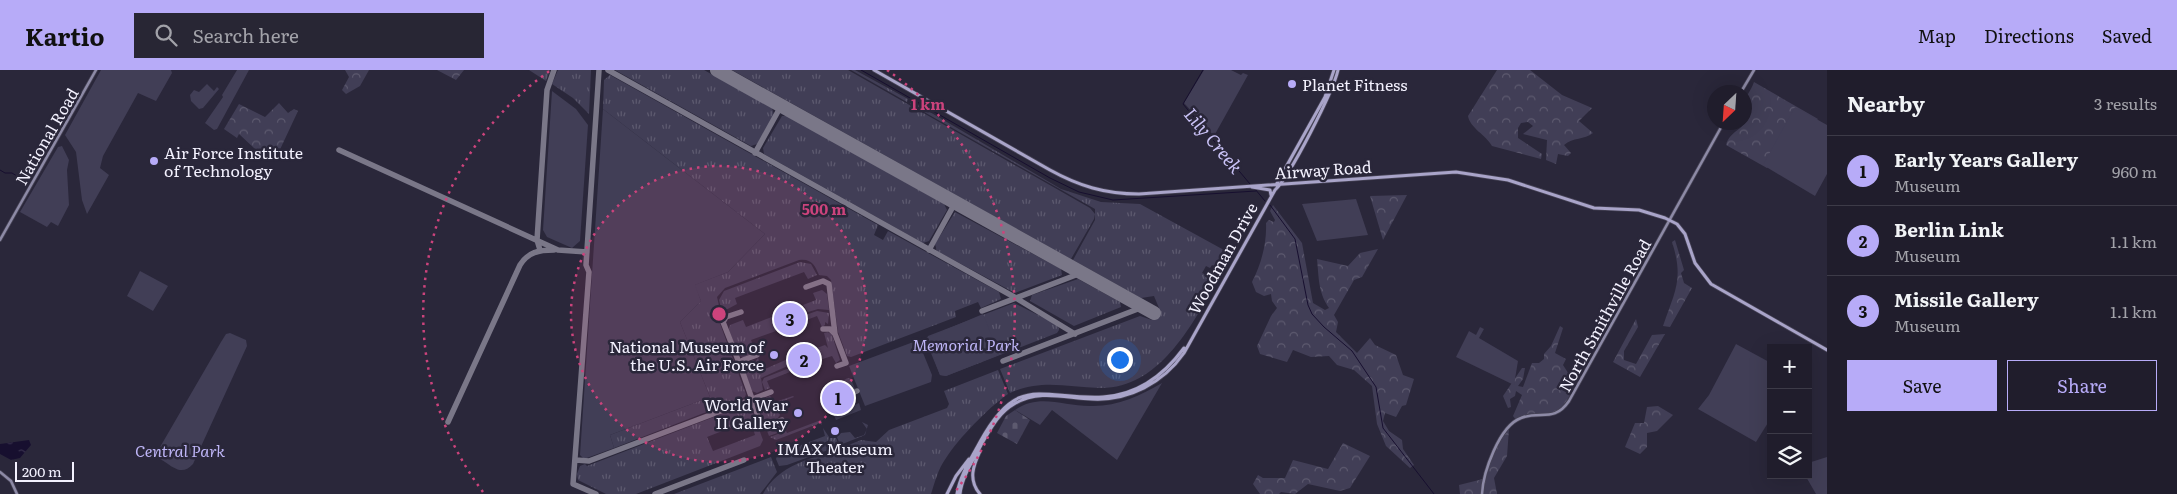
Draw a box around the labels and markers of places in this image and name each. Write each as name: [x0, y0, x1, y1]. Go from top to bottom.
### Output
place label: Planet Fitness: [1302, 72, 1407, 96]
marker: Planet Fitness: [1286, 78, 1298, 90]
place label: Air Force Institute of Technology: [164, 140, 303, 182]
marker: Air Force Institute of Technology: [148, 155, 160, 167]
pin: 3: [774, 300, 806, 338]
centre of rings: [710, 305, 728, 323]
place label: National Museum of the U.S. Air Force: [609, 334, 766, 376]
pin: 2: [788, 341, 820, 379]
marker: National Museum of the U.S. Air Force: [768, 349, 780, 361]
pin: 1: [822, 379, 854, 417]
place label: World War II Gallery: [704, 392, 789, 434]
marker: World War II Gallery: [792, 407, 804, 419]
marker: IMAX Museum Theater: [829, 425, 841, 437]
place label: IMAX Museum Theater: [777, 436, 893, 478]

